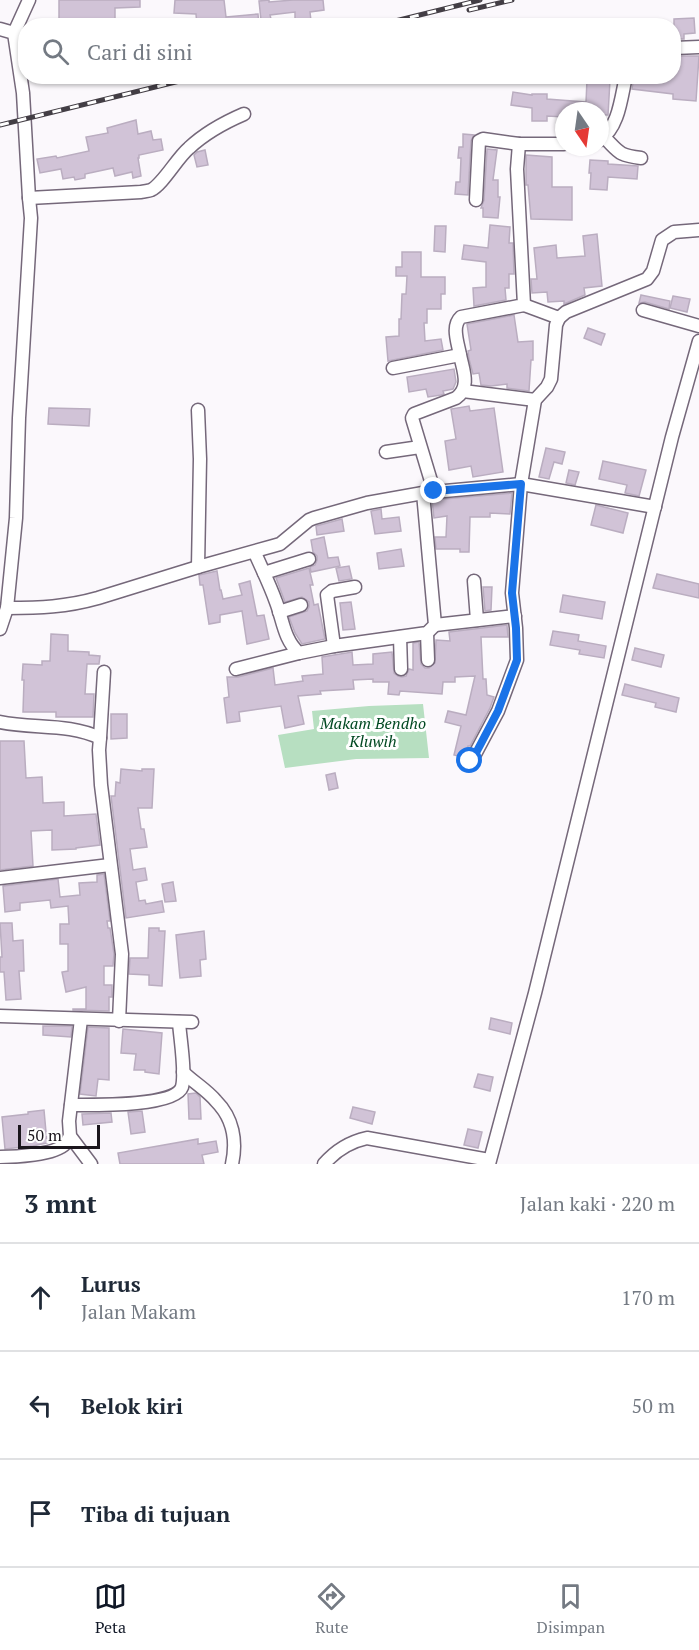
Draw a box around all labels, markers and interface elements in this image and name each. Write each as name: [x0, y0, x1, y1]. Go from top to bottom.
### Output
search box: [18, 18, 681, 84]
icon: search: [39, 35, 72, 68]
text: Cari di sini: [87, 37, 193, 66]
north arrow: [555, 102, 609, 156]
route end: [420, 477, 446, 503]
park label: Makam Bendho Kluwih: [319, 712, 426, 752]
route start: [456, 747, 482, 773]
scale bar: [18, 1122, 100, 1150]
text: 50 m: [27, 1124, 62, 1146]
text: 3 mnt: [24, 1186, 97, 1220]
text: Jalan kaki · 220 m: [520, 1190, 675, 1217]
text: Lurus: [81, 1269, 141, 1298]
icon: ahead: [24, 1281, 57, 1314]
text: 170 m: [621, 1284, 675, 1311]
text: Jalan Makam: [81, 1298, 196, 1325]
icon: left: [24, 1389, 57, 1422]
text: Belok kiri: [81, 1391, 183, 1420]
text: 50 m: [632, 1392, 675, 1419]
icon: arrive: [24, 1497, 57, 1530]
text: Tiba di tujuan: [81, 1499, 230, 1528]
tab: Peta: [94, 1580, 127, 1638]
tab: Rute: [315, 1580, 349, 1638]
tab: Disimpan: [537, 1580, 605, 1638]

